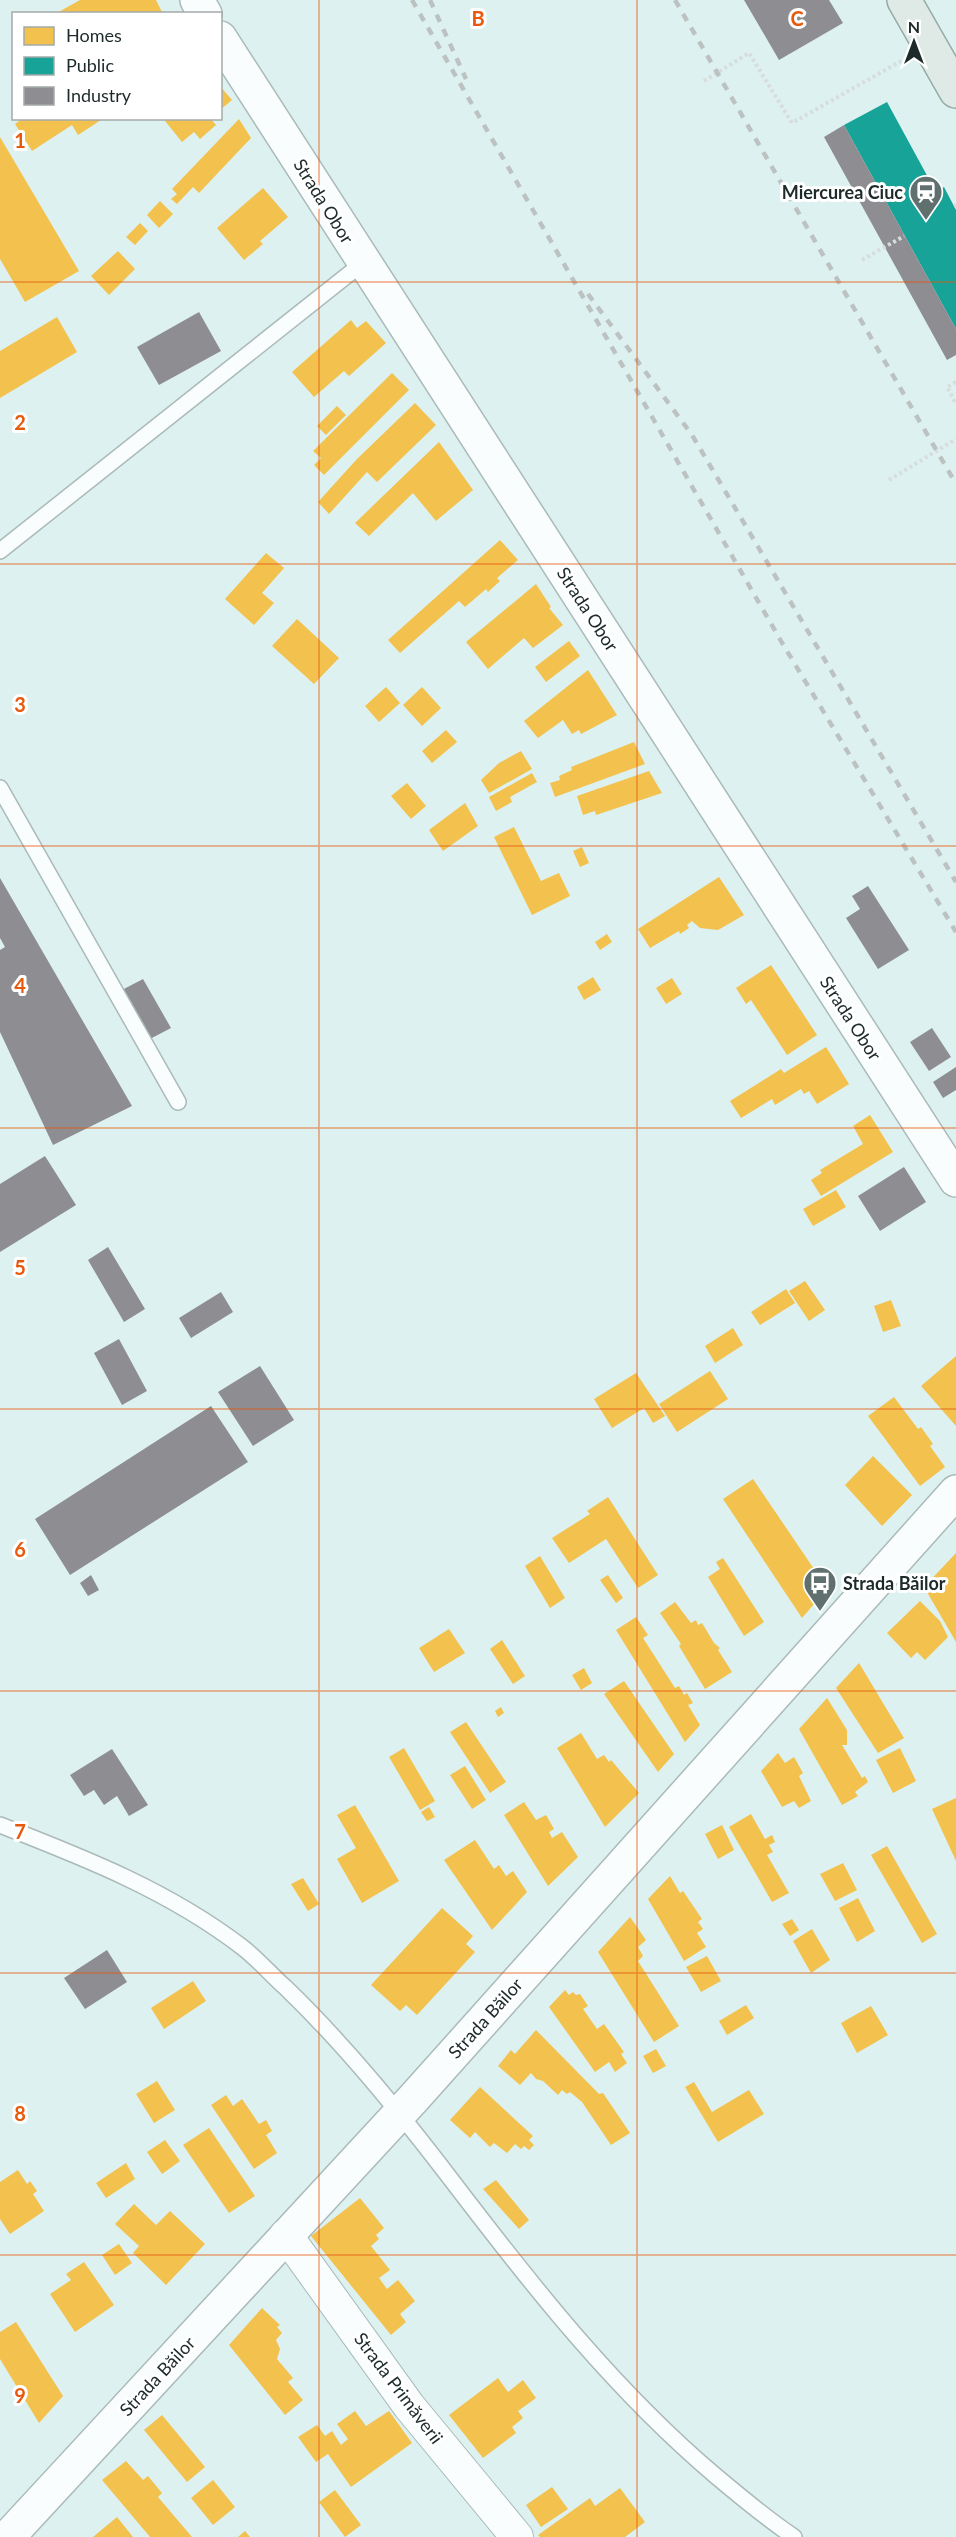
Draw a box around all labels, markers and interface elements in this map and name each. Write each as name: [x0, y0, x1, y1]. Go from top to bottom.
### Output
text: B: [471, 6, 485, 30]
text: C: [790, 6, 804, 30]
legend: [12, 12, 222, 120]
north arrow: [884, 12, 944, 72]
text: N: [908, 17, 920, 36]
text: Homes: [66, 24, 122, 46]
text: Public: [66, 54, 114, 76]
text: Industry: [66, 84, 132, 106]
text: 1: [14, 128, 26, 152]
street label: Strada Obor: [289, 155, 359, 248]
station icon: Miercurea Ciuc: [908, 174, 944, 221]
place label: Miercurea Ciuc: [782, 181, 903, 203]
text: 2: [14, 410, 26, 434]
street label: Strada Obor: [553, 563, 624, 656]
text: 3: [14, 692, 26, 716]
street label: Strada Obor: [816, 972, 887, 1065]
text: 4: [14, 973, 26, 997]
text: 5: [14, 1255, 26, 1279]
text: 6: [14, 1537, 26, 1561]
bus stop icon: Strada Băilor: [802, 1565, 838, 1612]
place label: Strada Băilor: [843, 1572, 946, 1594]
text: 7: [14, 1819, 26, 1843]
street label: Strada Băilor: [443, 1973, 527, 2063]
text: 8: [14, 2101, 26, 2125]
street label: Strada Primăverii: [350, 2328, 448, 2448]
street label: Strada Băilor: [115, 2331, 200, 2420]
text: 9: [14, 2383, 26, 2407]

